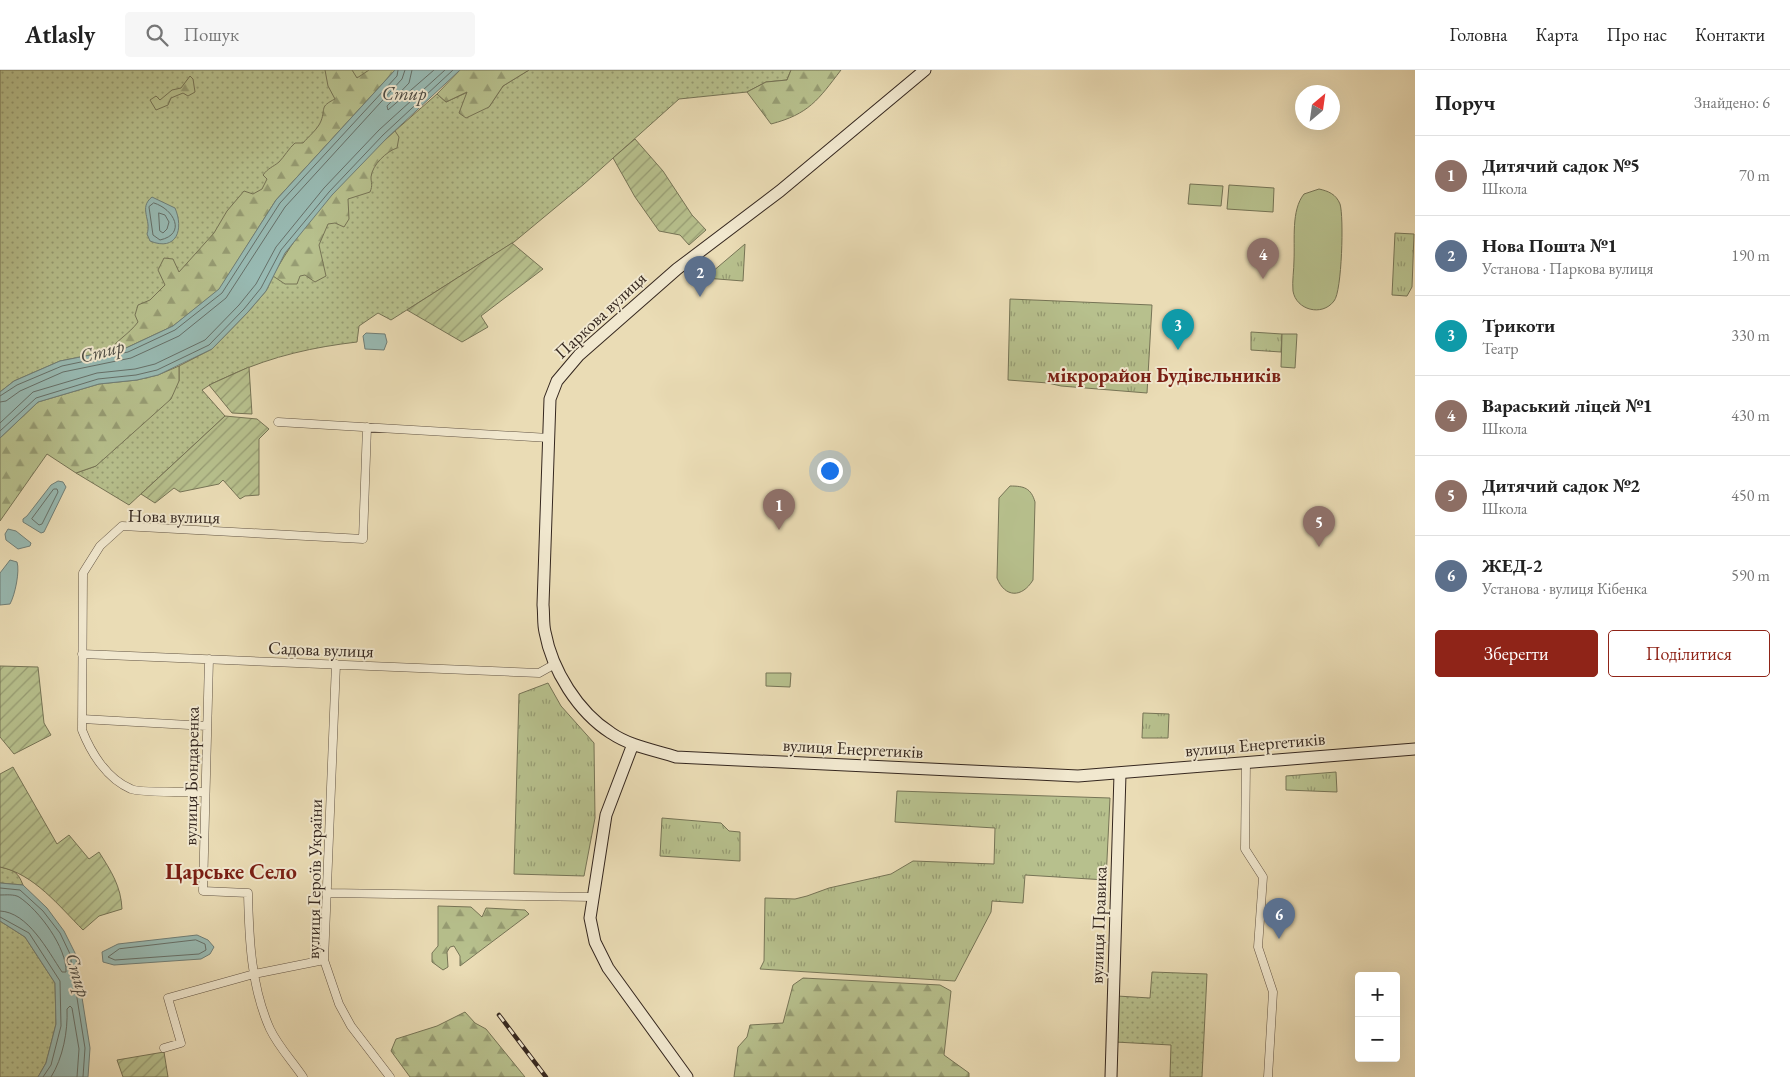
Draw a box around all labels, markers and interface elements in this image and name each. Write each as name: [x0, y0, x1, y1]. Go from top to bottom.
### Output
search box: [125, 12, 475, 57]
text: Atlasly: [25, 19, 95, 50]
icon: search: [143, 21, 171, 49]
text: Пошук: [183, 22, 239, 47]
text: Головна: [1450, 23, 1507, 46]
text: Карта: [1535, 23, 1578, 46]
text: Про нас: [1606, 23, 1667, 46]
text: Контакти: [1695, 23, 1765, 46]
water label: Стир: [382, 81, 427, 106]
north arrow: [1295, 85, 1340, 130]
text: Поруч: [1435, 89, 1495, 116]
text: Знайдено: 6: [1694, 92, 1770, 113]
text: Дитячий садок №5: [1482, 153, 1640, 178]
text: 1: [1447, 165, 1455, 186]
text: 70 m: [1739, 165, 1770, 186]
text: Школа: [1482, 178, 1527, 199]
text: Нова Пошта №1: [1482, 233, 1617, 258]
pin: 4: [1247, 238, 1279, 279]
text: 2: [1447, 245, 1455, 266]
text: 190 m: [1731, 245, 1770, 266]
pin: 2: [684, 256, 716, 297]
text: Установа · Паркова вулиця: [1482, 258, 1653, 279]
street label: Паркова вулиця: [549, 267, 651, 363]
pin: 3: [1162, 309, 1194, 350]
text: Трикоти: [1482, 313, 1555, 338]
text: 3: [1447, 325, 1455, 346]
text: 330 m: [1731, 325, 1770, 346]
water label: Стир: [77, 333, 127, 369]
text: Театр: [1482, 338, 1519, 359]
district label: мікрорайон Будівельників: [1047, 362, 1281, 388]
text: Вараський ліцей №1: [1482, 393, 1653, 418]
text: 4: [1447, 405, 1455, 426]
text: 430 m: [1731, 405, 1770, 426]
text: Школа: [1482, 418, 1527, 439]
your location: [817, 458, 843, 484]
text: Дитячий садок №2: [1482, 473, 1640, 498]
text: 5: [1447, 485, 1455, 506]
text: 450 m: [1731, 485, 1770, 506]
pin: 1: [763, 489, 795, 530]
text: Школа: [1482, 498, 1527, 519]
street label: Нова вулиця: [128, 504, 220, 528]
pin: 5: [1303, 506, 1335, 547]
text: ЖЕД-2: [1482, 553, 1542, 578]
text: 6: [1447, 565, 1455, 586]
text: 590 m: [1731, 565, 1770, 586]
text: Установа · вулиця Кібенка: [1482, 578, 1647, 599]
button: Зберегти: [1435, 630, 1598, 677]
button: Поділитися: [1608, 630, 1770, 677]
street label: Садова вулиця: [268, 636, 374, 662]
street label: вулиця Бондаренка: [178, 705, 204, 846]
street label: вулиця Енергетиків: [1184, 726, 1326, 762]
street label: вулиця Енергетиків: [782, 733, 924, 763]
street label: вулиця Героїв України: [301, 798, 327, 959]
district label: Царське Село: [165, 857, 297, 886]
street label: вулиця Правика: [1084, 865, 1112, 984]
pin: 6: [1263, 898, 1295, 939]
water label: Стир: [60, 950, 97, 1001]
map controls: [1355, 972, 1400, 1062]
button: +: [1355, 972, 1400, 1017]
button: −: [1355, 1017, 1400, 1062]

